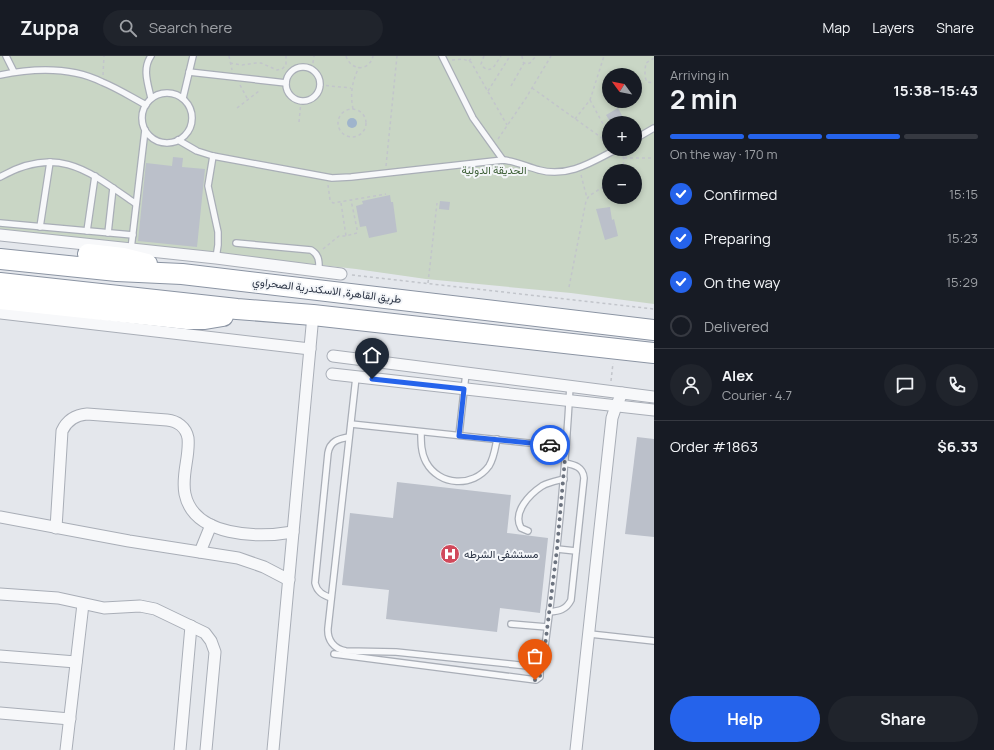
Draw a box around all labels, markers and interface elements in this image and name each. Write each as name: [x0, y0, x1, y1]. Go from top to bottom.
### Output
search box: [103, 10, 383, 46]
text: Zuppa: [20, 15, 79, 41]
icon: search: [117, 17, 139, 39]
text: Search here: [149, 17, 232, 38]
text: Map: [822, 18, 850, 37]
text: Layers: [872, 18, 914, 37]
text: Share: [936, 18, 974, 37]
text: Arriving in: [670, 66, 729, 84]
north arrow: [602, 68, 642, 108]
map controls: [602, 68, 642, 204]
text: 15:38–15:43: [893, 80, 978, 101]
text: 2 min: [670, 81, 738, 117]
button: +: [602, 116, 642, 156]
text: On the way · 170 m: [670, 145, 777, 163]
park label: الحديقة الدولية: [461, 162, 527, 177]
button: −: [602, 164, 642, 204]
icon: check: [670, 183, 692, 205]
text: Confirmed: [704, 184, 777, 205]
text: 15:15: [949, 185, 978, 203]
icon: check: [670, 227, 692, 249]
text: Preparing: [704, 228, 771, 249]
text: 15:23: [947, 229, 978, 247]
icon: check: [670, 271, 692, 293]
text: On the way: [704, 272, 780, 293]
street label: طريق القاهرة, الاسكندرية الصحراوي: [251, 273, 402, 309]
text: 15:29: [946, 273, 978, 291]
text: Delivered: [704, 316, 769, 337]
pin: [355, 338, 389, 379]
icon: home: [361, 344, 383, 366]
button: person: [670, 364, 712, 406]
button: chat: [884, 364, 926, 406]
button: phone: [936, 364, 978, 406]
text: Alex: [722, 365, 753, 386]
text: Courier · 4.7: [722, 386, 792, 404]
courier: [530, 425, 570, 465]
icon: car: [539, 434, 561, 456]
text: Order #1863: [670, 436, 758, 457]
text: $6.33: [937, 436, 978, 457]
hospital icon: مستشفى الشرطه: [439, 543, 461, 565]
place label: مستشفى الشرطه: [464, 546, 539, 561]
pin: [518, 639, 552, 680]
icon: bag: [524, 645, 546, 667]
button: Help: [670, 696, 820, 742]
button: Share: [828, 696, 978, 742]

